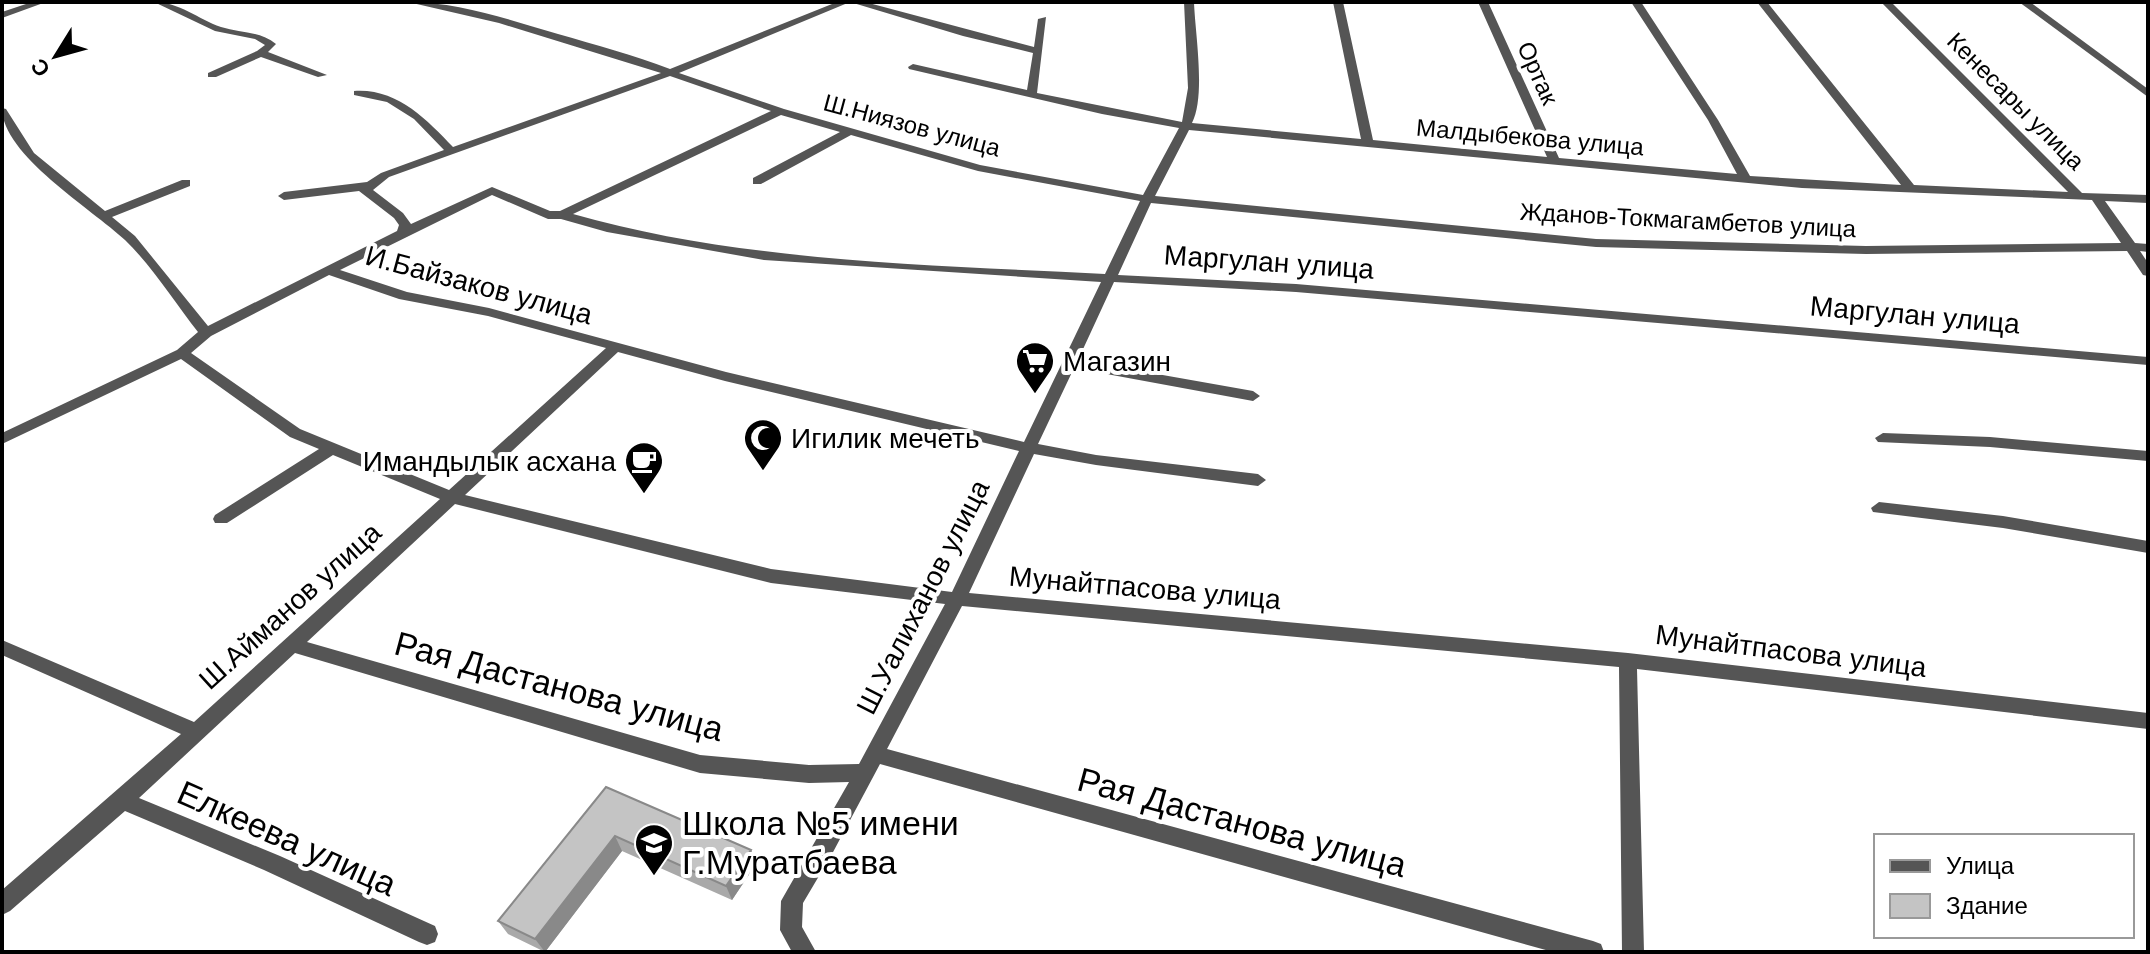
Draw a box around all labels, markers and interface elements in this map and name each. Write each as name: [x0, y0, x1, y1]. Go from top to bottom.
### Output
north arrow: [16, 16, 96, 96]
street label: Кенесары улица: [1942, 27, 2091, 176]
street label: Ортак: [1512, 37, 1564, 109]
text: С: [26, 54, 55, 82]
street label: Ш.Ниязов улица: [821, 88, 1004, 162]
street label: Малдыбекова улица: [1415, 114, 1646, 160]
street label: Жданов-Токмагамбетов улица: [1519, 198, 1857, 242]
street label: Маргулан улица: [1163, 239, 1375, 285]
street label: И.Байзаков улица: [362, 240, 596, 330]
street label: Маргулан улица: [1809, 290, 2022, 340]
supermarket icon: Магазин: [1014, 340, 1056, 395]
place label: Магазин: [1063, 346, 1171, 377]
mosque icon: Игилик мечеть: [742, 417, 784, 472]
place label: Игилик мечеть: [791, 423, 980, 454]
cafe icon: Имандылык асхана: [623, 440, 665, 495]
place label: Имандылык асхана: [363, 446, 616, 477]
street label: Ш.Уалиханов улица: [850, 474, 996, 719]
street label: Ш.Айманов улица: [193, 516, 387, 696]
street label: Мунайтпасова улица: [1008, 561, 1283, 615]
street label: Мунайтпасова улица: [1654, 619, 1929, 683]
street label: Рая Дастанова улица: [391, 624, 728, 748]
street label: Рая Дастанова улица: [1074, 760, 1411, 884]
street label: Елкеева улица: [172, 773, 402, 903]
place label: Школа №5 имени Г.Муратбаева: [682, 804, 959, 881]
school or university icon: Школа №5 имени Г.Муратбаева: [633, 822, 675, 877]
legend: [1874, 834, 2134, 938]
text: Улица: [1946, 852, 2015, 879]
text: Здание: [1946, 892, 2028, 919]

